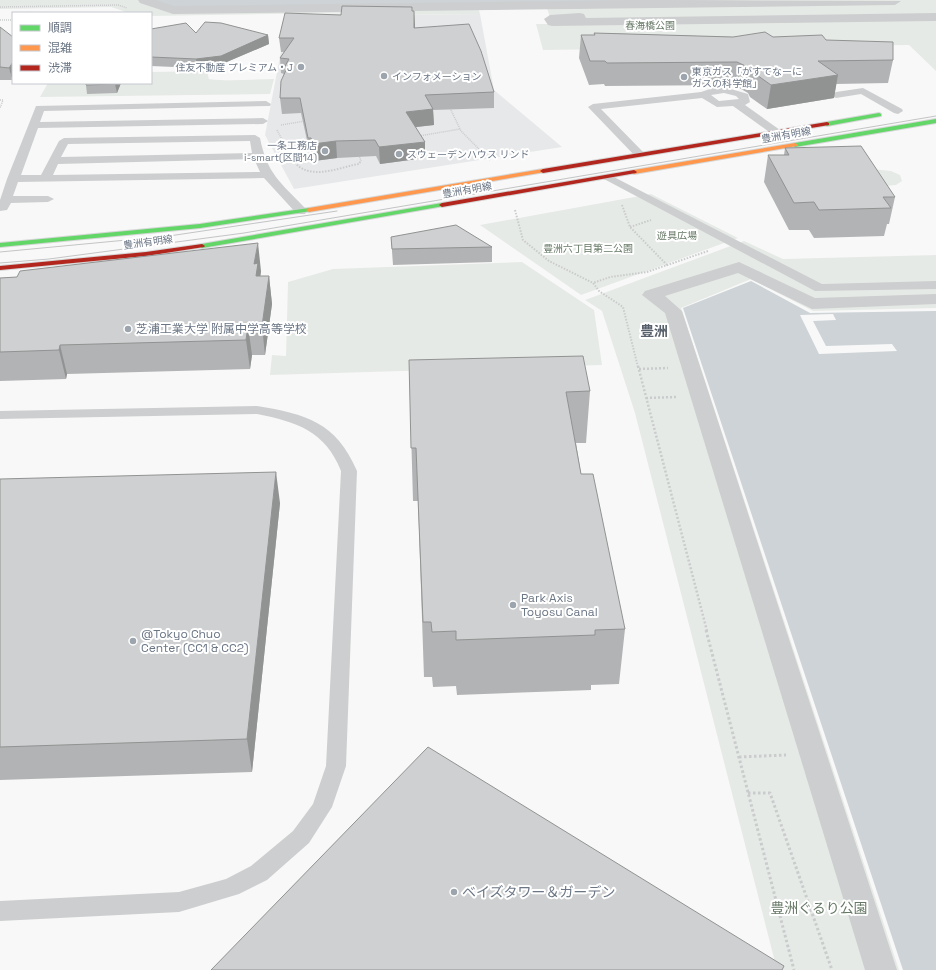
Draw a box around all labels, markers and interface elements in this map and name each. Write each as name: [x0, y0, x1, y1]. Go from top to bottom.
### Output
legend: [12, 12, 152, 84]
park label: 春海橋公園: [625, 19, 675, 32]
text: 順調: [48, 20, 72, 36]
text: 混雑: [48, 40, 72, 56]
text: 渋滞: [48, 60, 72, 76]
place label: 住友不動産 プレミアム・J: [175, 61, 293, 74]
marker: 住友不動産 プレミアム・J: [296, 62, 306, 72]
place label: 東京ガス「がすてなーに ガスの科学館」: [692, 65, 802, 90]
place label: インフォメーション: [392, 70, 482, 83]
marker: インフォメーション: [379, 71, 389, 81]
marker: 東京ガス「がすてなーに ガスの科学館」: [679, 72, 689, 82]
street label: 豊洲有明線: [760, 124, 812, 146]
place label: 一条工務店 i-smart(区間14): [244, 139, 317, 164]
marker: 一条工務店 i-smart(区間14): [320, 146, 330, 156]
place label: スウェーデンハウス リンド: [407, 148, 530, 161]
marker: スウェーデンハウス リンド: [394, 149, 404, 159]
street label: 豊洲有明線: [441, 179, 493, 201]
park label: 遊具広場: [657, 229, 697, 242]
street label: 豊洲有明線: [122, 232, 174, 252]
park label: 豊洲六丁目第二公園: [543, 242, 633, 255]
place label: 芝浦工業大学 附属中学高等学校: [136, 321, 307, 337]
district label: 豊洲: [640, 322, 668, 340]
marker: 芝浦工業大学 附属中学高等学校: [123, 324, 133, 334]
place label: Park Axis Toyosu Canal: [521, 590, 598, 620]
marker: Park Axis Toyosu Canal: [508, 600, 518, 610]
place label: @Tokyo Chuo Center (CC1 & CC2): [141, 626, 248, 656]
marker: @Tokyo Chuo Center (CC1 & CC2): [128, 636, 138, 646]
place label: ベイズタワー＆ガーデン: [462, 883, 616, 901]
marker: ベイズタワー＆ガーデン: [449, 887, 459, 897]
park label: 豊洲ぐるり公園: [770, 899, 868, 917]

